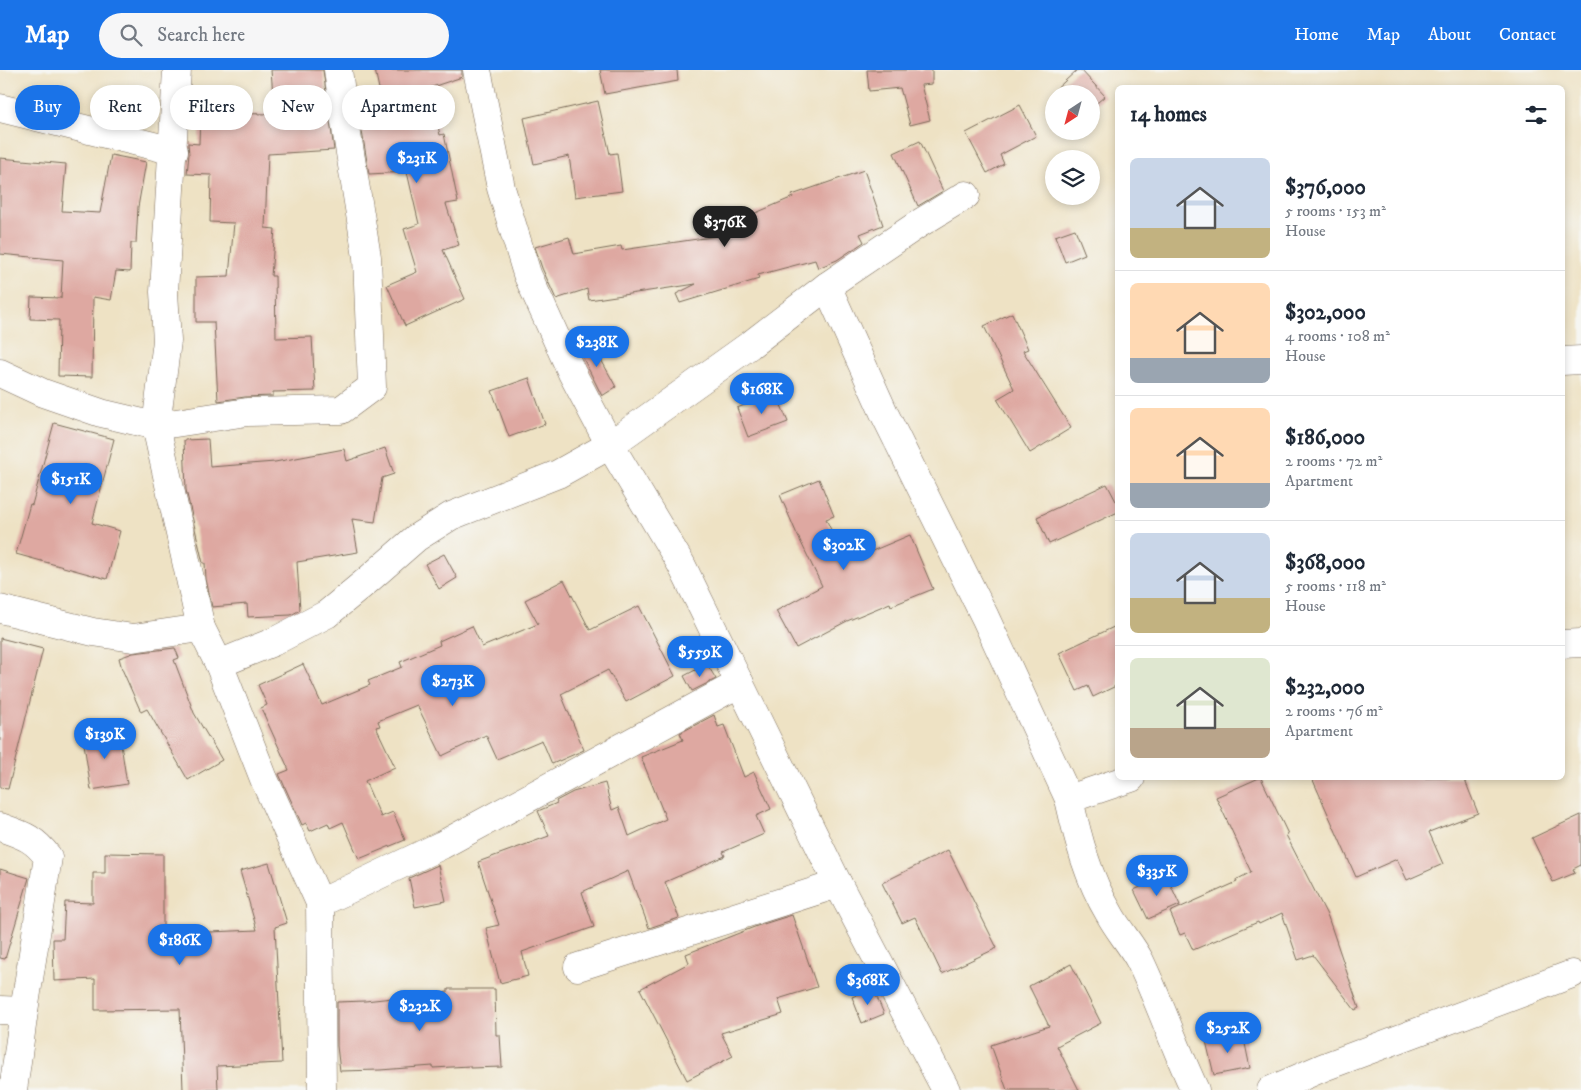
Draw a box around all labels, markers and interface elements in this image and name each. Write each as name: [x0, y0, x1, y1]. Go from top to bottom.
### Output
search box: [99, 13, 449, 58]
text: Map: [25, 20, 69, 50]
icon: search: [117, 21, 145, 49]
text: Search here: [157, 24, 245, 47]
text: Home: [1294, 24, 1339, 46]
text: Map: [1367, 24, 1400, 46]
text: About: [1428, 24, 1471, 46]
text: Contact: [1499, 24, 1556, 46]
chip: Buy: [15, 85, 80, 130]
chip: Rent: [90, 85, 160, 130]
chip: Filters: [170, 85, 253, 130]
chip: New: [263, 85, 332, 130]
chip: Apartment: [342, 85, 455, 130]
north arrow: [1045, 85, 1100, 140]
map controls: [1045, 85, 1100, 205]
icon: filters: [1522, 101, 1550, 129]
text: 14 homes: [1130, 102, 1207, 128]
pin: $231K: [382, 142, 452, 184]
text: $231K: [397, 148, 437, 168]
button: layers: [1045, 150, 1100, 205]
text: $376,000: [1285, 175, 1366, 201]
icon: home: [1170, 178, 1230, 238]
text: 5 rooms · 153 m²: [1285, 201, 1386, 221]
pin: $376K: [690, 206, 760, 248]
text: $376K: [704, 212, 746, 232]
text: House: [1285, 221, 1326, 241]
text: $302,000: [1285, 300, 1366, 326]
icon: home: [1170, 303, 1230, 363]
pin: $238K: [562, 326, 632, 368]
text: 4 rooms · 108 m²: [1285, 326, 1390, 346]
text: $238K: [576, 332, 618, 352]
text: House: [1285, 346, 1326, 366]
pin: $168K: [727, 372, 797, 415]
text: $168K: [741, 379, 783, 399]
text: $186,000: [1285, 425, 1365, 451]
icon: home: [1170, 428, 1230, 488]
text: 2 rooms · 72 m²: [1285, 451, 1382, 471]
pin: $151K: [36, 462, 106, 505]
text: $151K: [51, 469, 91, 489]
text: Apartment: [1285, 471, 1353, 491]
pin: $302K: [809, 528, 879, 571]
text: $302K: [823, 535, 865, 555]
text: $368,000: [1285, 550, 1365, 576]
icon: home: [1170, 553, 1230, 613]
text: 5 rooms · 118 m²: [1285, 576, 1386, 596]
text: House: [1285, 596, 1326, 616]
pin: $559K: [665, 636, 735, 678]
text: $559K: [678, 642, 722, 662]
pin: $273K: [418, 664, 488, 707]
text: $273K: [432, 671, 474, 691]
text: $232,000: [1285, 675, 1365, 701]
icon: home: [1170, 678, 1230, 738]
text: 2 rooms · 76 m²: [1285, 701, 1383, 721]
pin: $139K: [70, 718, 140, 760]
text: Apartment: [1285, 721, 1353, 741]
text: $139K: [85, 724, 125, 744]
pin: $335K: [1122, 854, 1192, 897]
text: $335K: [1137, 861, 1177, 881]
pin: $186K: [145, 924, 215, 966]
text: $186K: [159, 930, 201, 950]
pin: $368K: [833, 964, 903, 1006]
text: $368K: [847, 970, 889, 990]
pin: $232K: [385, 990, 455, 1032]
text: $232K: [399, 996, 441, 1016]
pin: $252K: [1193, 1012, 1263, 1054]
text: $252K: [1206, 1018, 1250, 1038]

